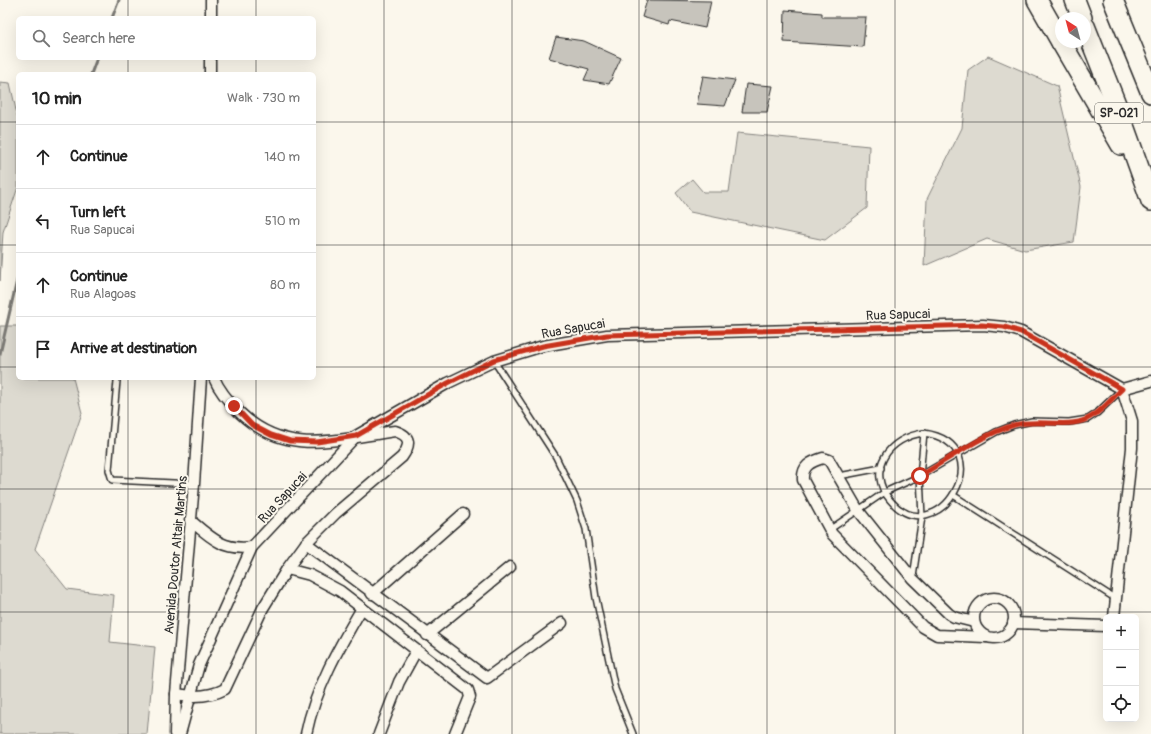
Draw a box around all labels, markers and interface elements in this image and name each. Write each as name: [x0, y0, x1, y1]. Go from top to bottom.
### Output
north arrow: [1055, 12, 1091, 48]
search box: [16, 16, 316, 60]
icon: search: [30, 27, 52, 49]
text: Search here: [62, 29, 135, 48]
text: 10 min: [32, 88, 82, 109]
text: Walk · 730 m: [227, 90, 300, 106]
road number: SP-021: [1095, 103, 1143, 123]
icon: ahead: [32, 146, 54, 168]
text: Continue: [70, 147, 128, 166]
text: 140 m: [264, 149, 300, 165]
text: Turn left: [70, 203, 126, 222]
icon: left: [32, 210, 54, 232]
text: 510 m: [265, 213, 300, 229]
text: Rua Sapucai: [70, 222, 134, 238]
text: Continue: [70, 267, 128, 286]
icon: ahead: [32, 274, 54, 296]
text: 80 m: [270, 277, 300, 293]
text: Rua Alagoas: [70, 286, 136, 302]
street label: Rua Sapucai: [866, 306, 930, 324]
street label: Rua Sapucai: [540, 316, 606, 342]
icon: arrive: [32, 338, 54, 360]
text: Arrive at destination: [70, 339, 197, 358]
route end: [225, 397, 243, 415]
route start: [911, 467, 929, 485]
street label: Rua Sapucai: [255, 469, 310, 527]
street label: Avenida Doutor Altair Martins: [161, 475, 191, 635]
map controls: [1103, 614, 1139, 722]
button: +: [1103, 614, 1139, 650]
button: −: [1103, 650, 1139, 686]
button: locate: [1103, 686, 1139, 722]

